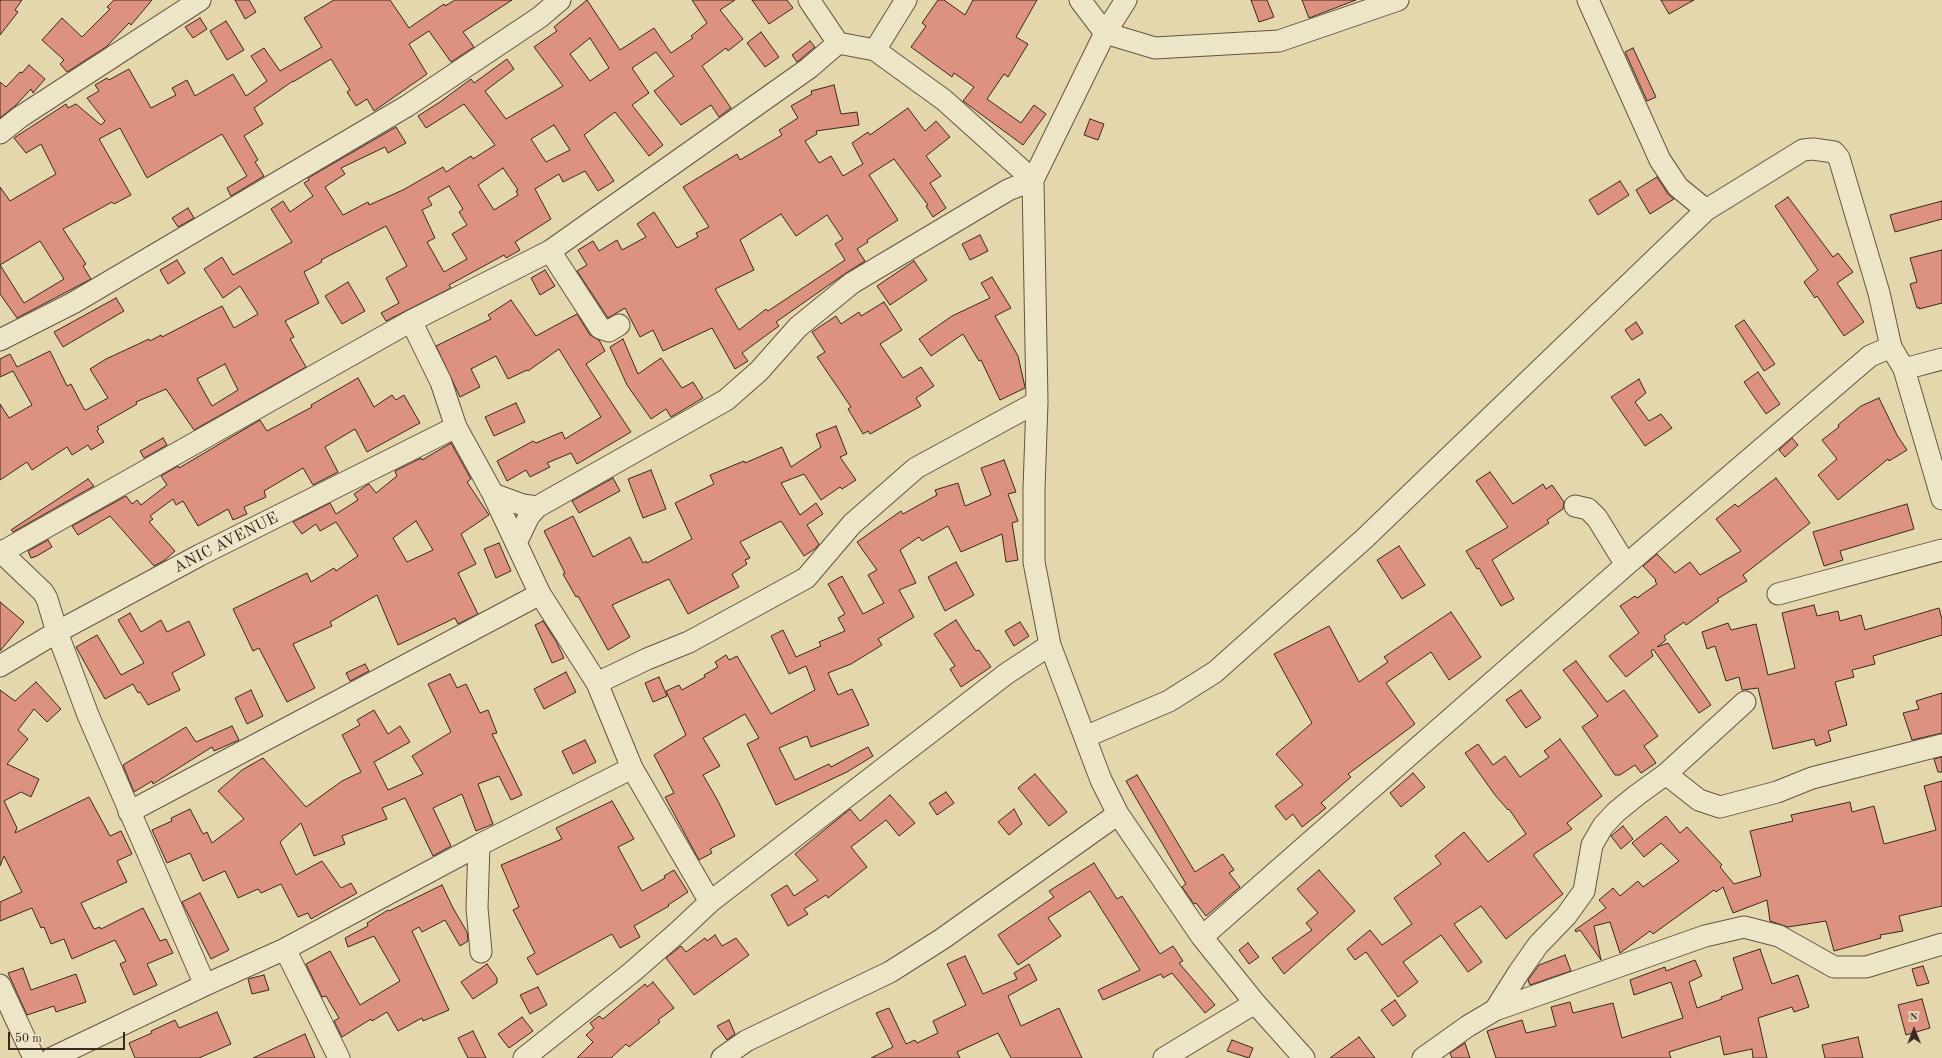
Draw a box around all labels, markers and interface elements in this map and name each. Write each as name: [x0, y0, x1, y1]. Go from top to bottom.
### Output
street label: ANIC AVENUE: [170, 508, 282, 578]
north arrow: [1894, 1010, 1934, 1050]
text: N: [1909, 1012, 1918, 1023]
scale bar: [10, 1024, 127, 1050]
text: 50 m: [15, 1033, 42, 1045]

